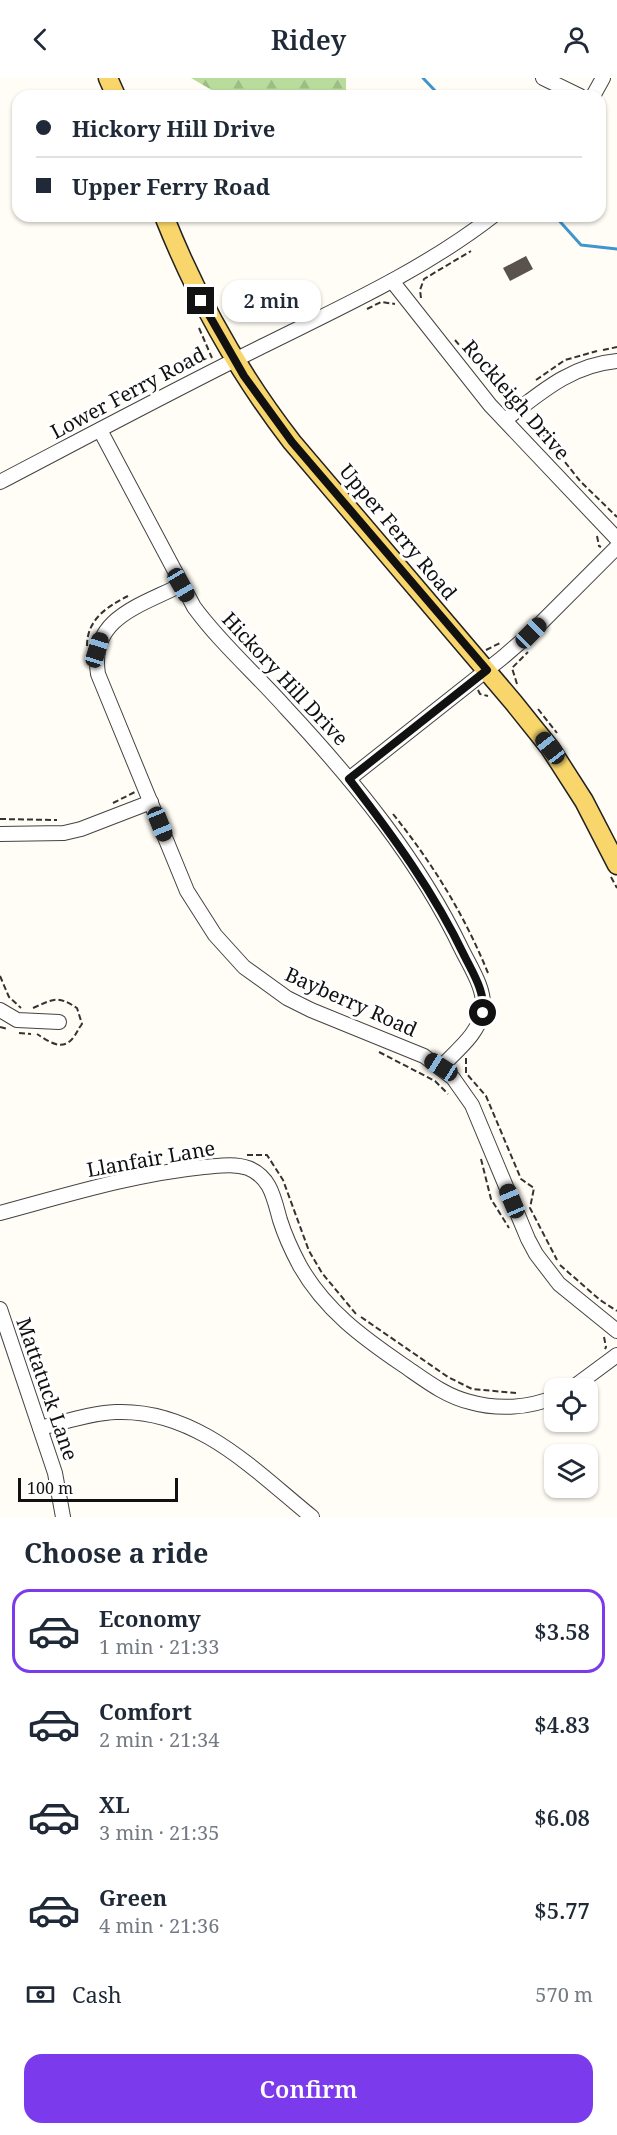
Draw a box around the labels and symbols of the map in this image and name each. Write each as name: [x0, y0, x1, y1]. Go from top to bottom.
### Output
callout: 2 min: [222, 280, 321, 322]
route end: [187, 287, 214, 314]
street label: Rockleigh Drive: [457, 334, 576, 465]
street label: Lower Ferry Road: [46, 340, 210, 445]
street label: Upper Ferry Road: [334, 458, 463, 605]
car: [164, 565, 198, 605]
street label: Hickory Hill Drive: [216, 606, 354, 751]
car: [512, 614, 550, 652]
car: [83, 630, 111, 670]
car: [532, 728, 568, 768]
car: [145, 804, 175, 844]
street label: Bayberry Road: [281, 960, 421, 1043]
route start: [469, 999, 496, 1026]
car: [421, 1050, 461, 1084]
street label: Llanfair Lane: [85, 1134, 217, 1183]
car: [497, 1181, 527, 1221]
street label: Mattatuck Lane: [10, 1314, 85, 1464]
scale bar: [18, 1475, 178, 1502]

